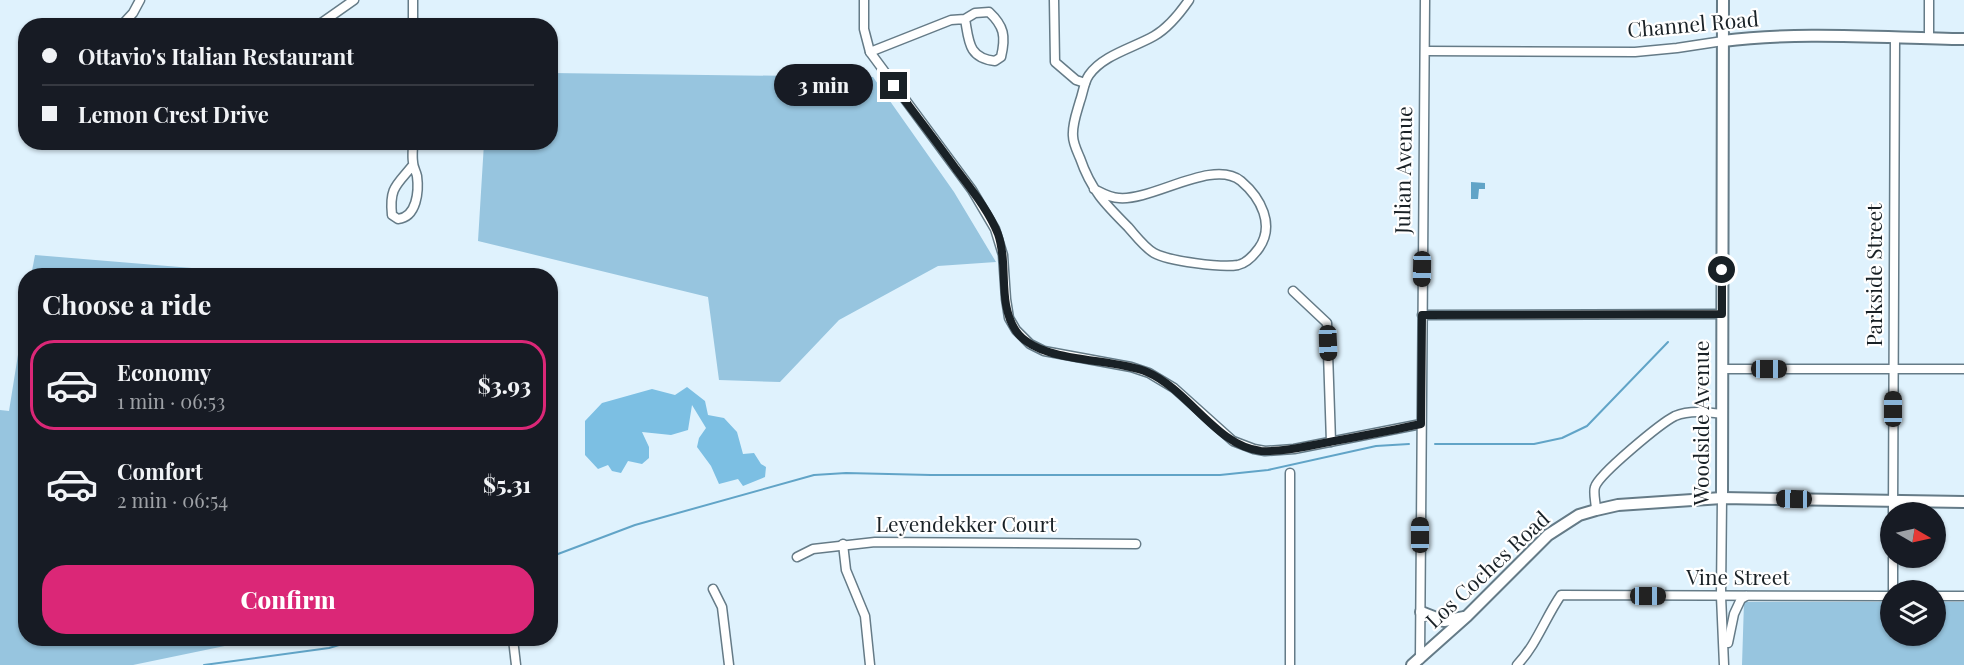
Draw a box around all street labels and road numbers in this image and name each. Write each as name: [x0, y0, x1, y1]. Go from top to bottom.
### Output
street label: Channel Road: [1626, 3, 1760, 43]
street label: Julian Avenue: [1387, 106, 1417, 235]
street label: Parkside Street: [1859, 203, 1887, 347]
street label: Woodside Avenue: [1686, 341, 1714, 506]
street label: Los Coches Road: [1419, 504, 1555, 633]
street label: Leyendekker Court: [876, 509, 1057, 537]
street label: Vine Street: [1685, 562, 1790, 590]

